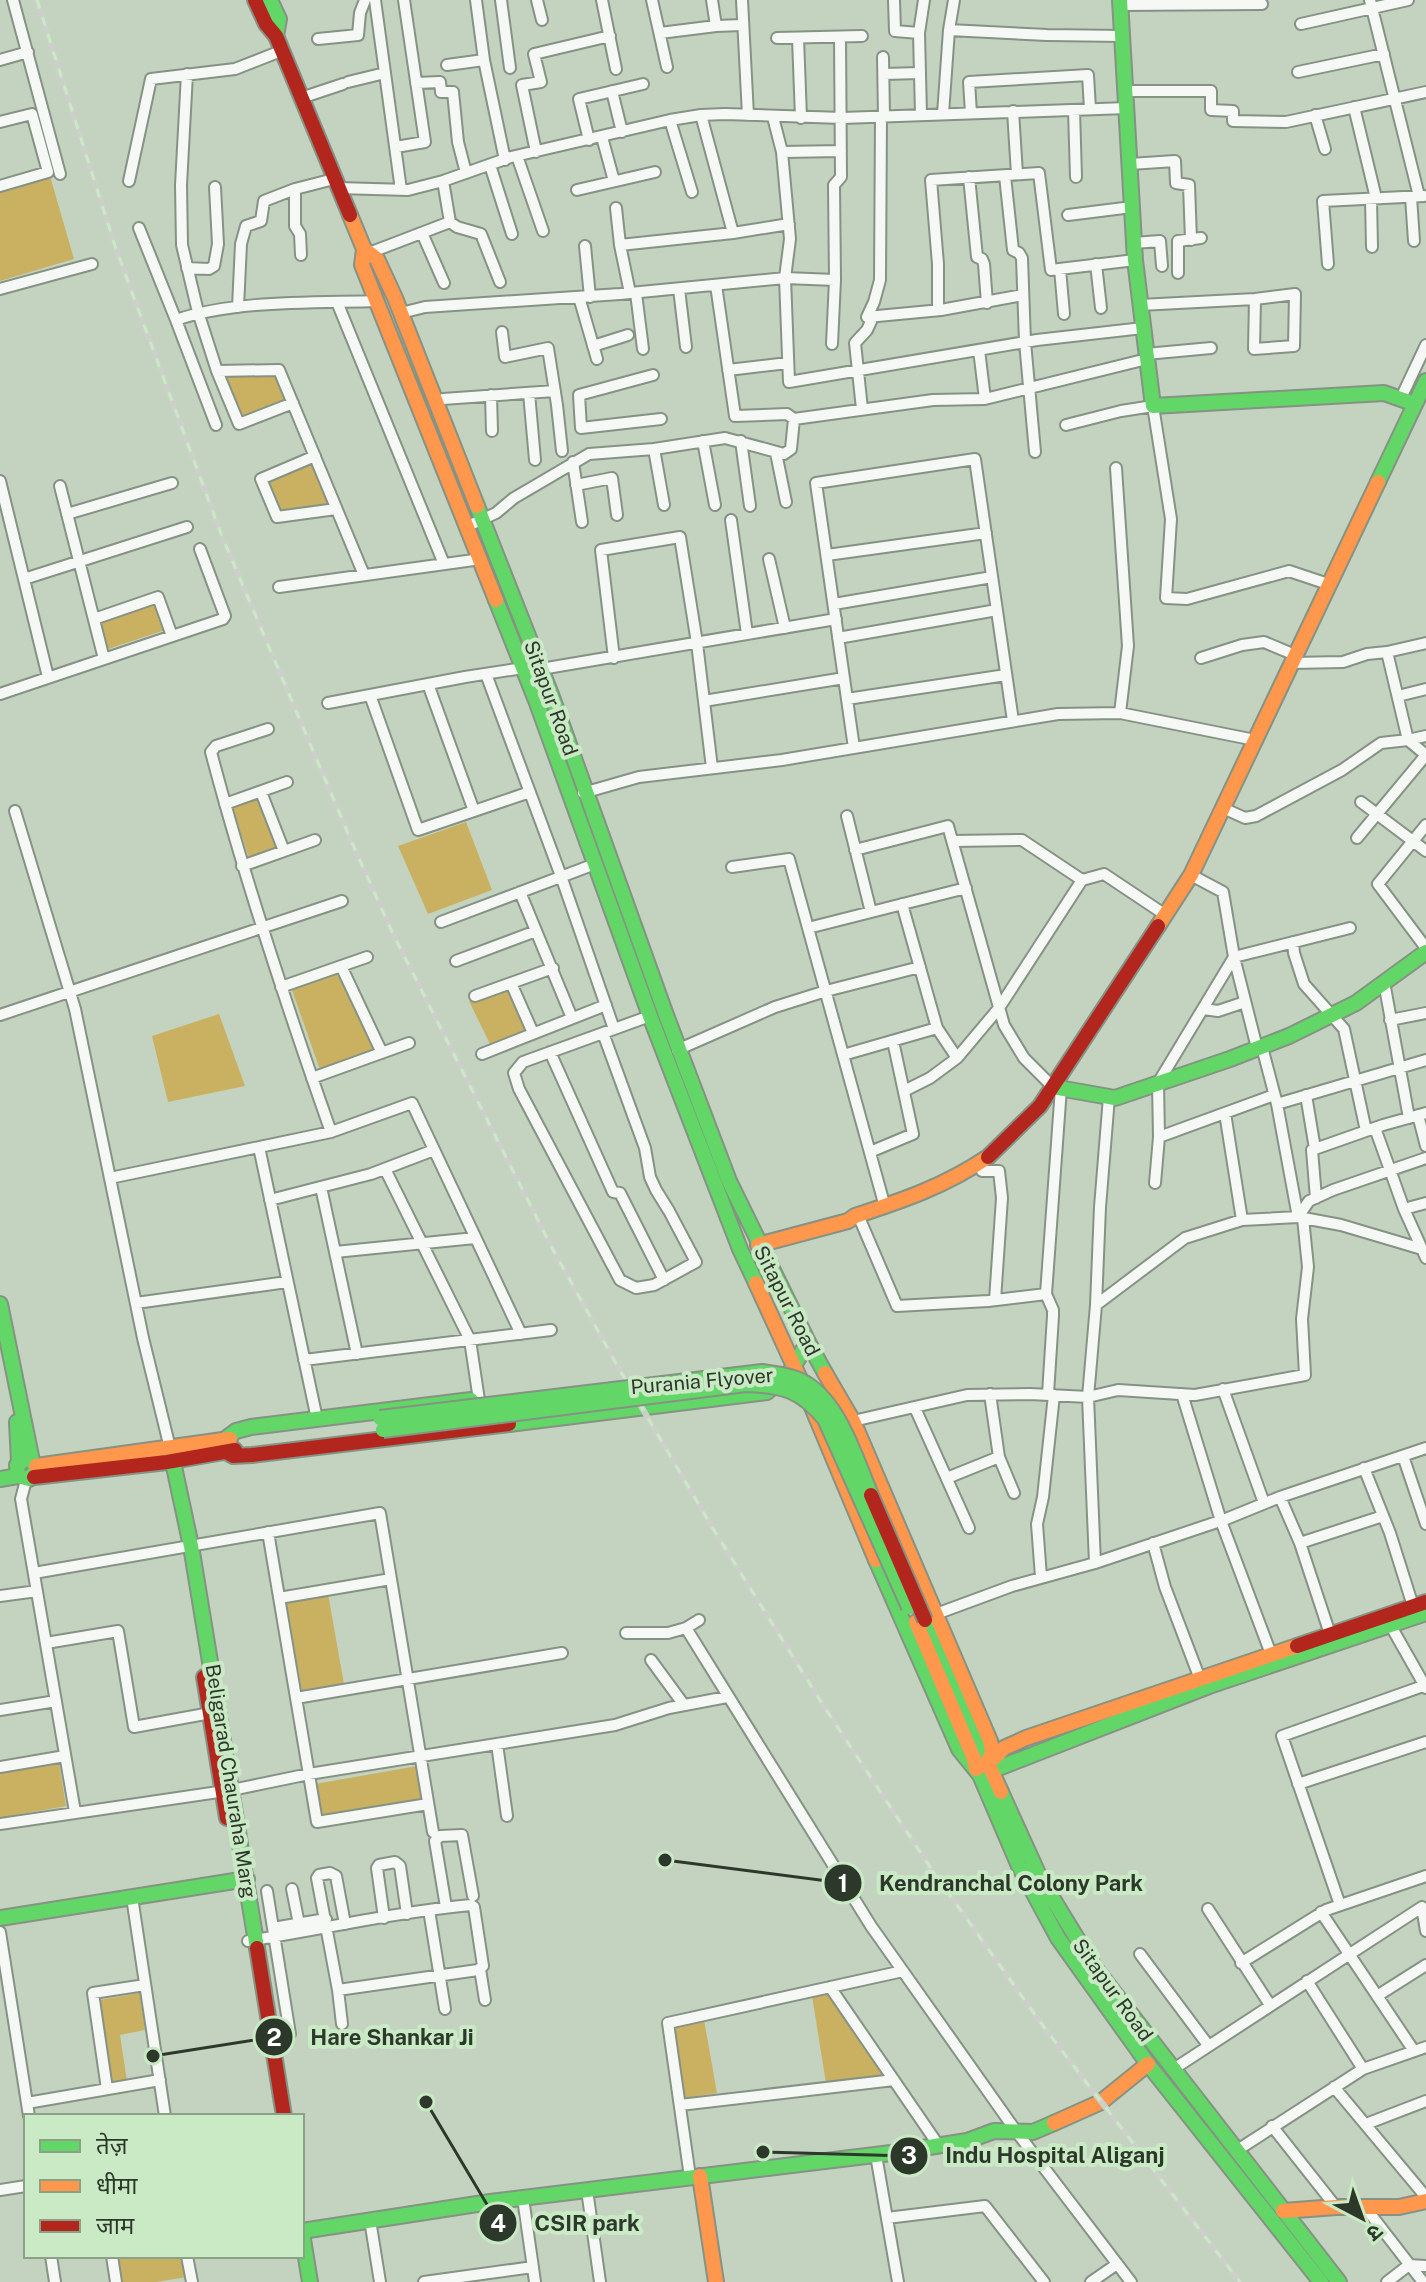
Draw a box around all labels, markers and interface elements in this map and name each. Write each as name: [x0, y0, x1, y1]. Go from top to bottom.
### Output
street label: Sitapur Road: [519, 637, 583, 759]
street label: Sitapur Road: [749, 1242, 825, 1360]
street label: Purania Flyover: [629, 1363, 775, 1399]
street label: Beligarad Chauraha Marg: [201, 1662, 261, 1900]
callout: Kendranchal Colony Park: [823, 1860, 1159, 1906]
text: 1: [838, 1869, 848, 1897]
text: Kendranchal Colony Park: [879, 1870, 1143, 1896]
street label: Sitapur Road: [1068, 1934, 1158, 2046]
callout: Hare Shankar Ji: [254, 2014, 490, 2060]
text: 2: [266, 2023, 282, 2051]
text: Hare Shankar Ji: [310, 2024, 474, 2050]
legend: [24, 2114, 304, 2258]
text: तेज़: [96, 2131, 129, 2159]
callout: Indu Hospital Aliganj: [889, 2133, 1180, 2179]
text: 3: [901, 2141, 917, 2169]
text: Indu Hospital Aliganj: [945, 2142, 1165, 2168]
text: धीमा: [96, 2171, 138, 2199]
north arrow: [1322, 2178, 1402, 2258]
callout: CSIR park: [478, 2200, 656, 2246]
text: 4: [490, 2209, 506, 2237]
text: CSIR park: [534, 2210, 640, 2236]
text: जाम: [96, 2211, 135, 2239]
text: उ: [1361, 2219, 1389, 2248]

